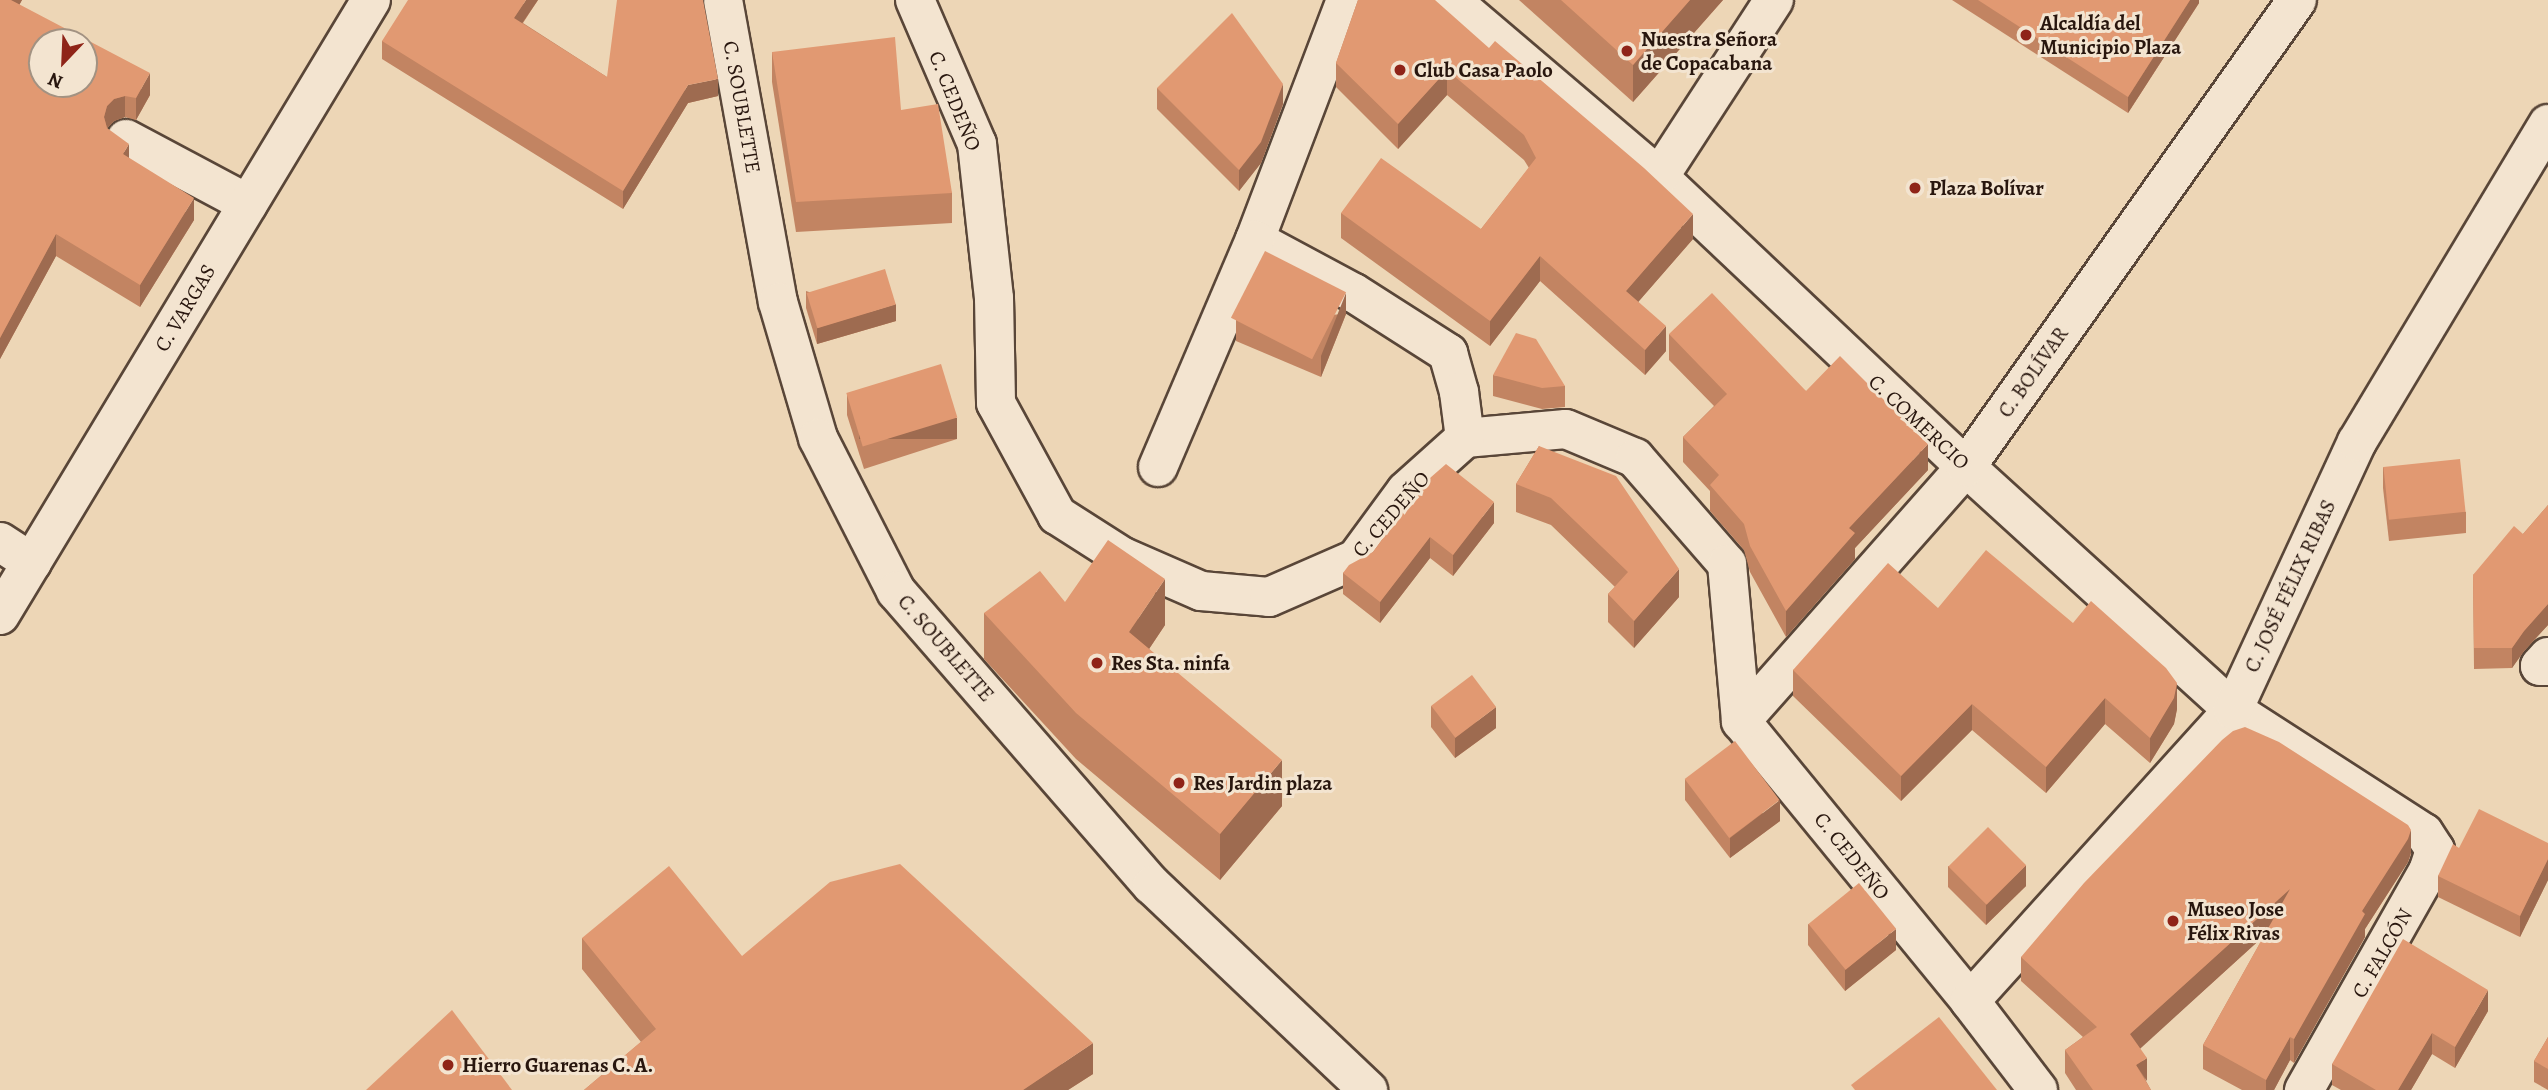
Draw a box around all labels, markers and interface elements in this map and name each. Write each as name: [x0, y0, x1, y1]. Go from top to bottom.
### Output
place label: Alcaldía del Municipio Plaza: [2040, 10, 2181, 60]
place label: Nuestra Señora de Copacabana: [1641, 26, 1777, 76]
marker: Alcaldía del Municipio Plaza: [2018, 27, 2034, 43]
north arrow: [28, 28, 98, 98]
street label: C. SOUBLETTE: [718, 39, 766, 175]
marker: Nuestra Señora de Copacabana: [1619, 43, 1635, 59]
street label: C. CEDEÑO: [923, 47, 987, 155]
place label: Club Casa Paolo: [1414, 57, 1553, 83]
marker: Club Casa Paolo: [1392, 62, 1408, 78]
text: N: [44, 66, 67, 95]
place label: Plaza Bolívar: [1929, 175, 2044, 201]
marker: Plaza Bolívar: [1907, 180, 1923, 196]
street label: C. VARGAS: [149, 260, 221, 356]
street label: C. BOLÍVAR: [1992, 322, 2074, 422]
street label: C. COMERCIO: [1863, 369, 1975, 475]
street label: C. CEDEÑO: [1347, 466, 1435, 562]
street label: C. JOSÉ FÉLIX RIBAS: [2239, 495, 2341, 677]
street label: C. SOUBLETTE: [892, 589, 1000, 707]
place label: Res Sta. ninfa: [1111, 650, 1231, 676]
marker: Res Sta. ninfa: [1089, 655, 1105, 671]
place label: Res Jardin plaza: [1193, 770, 1332, 796]
marker: Res Jardin plaza: [1171, 775, 1187, 791]
street label: C. CEDEÑO: [1809, 807, 1895, 905]
place label: Museo Jose Félix Rivas: [2187, 896, 2284, 946]
street label: C. FALCÓN: [2346, 904, 2418, 1002]
marker: Museo Jose Félix Rivas: [2165, 913, 2181, 929]
place label: Hierro Guarenas C. A.: [462, 1052, 654, 1078]
marker: Hierro Guarenas C. A.: [440, 1057, 456, 1073]

